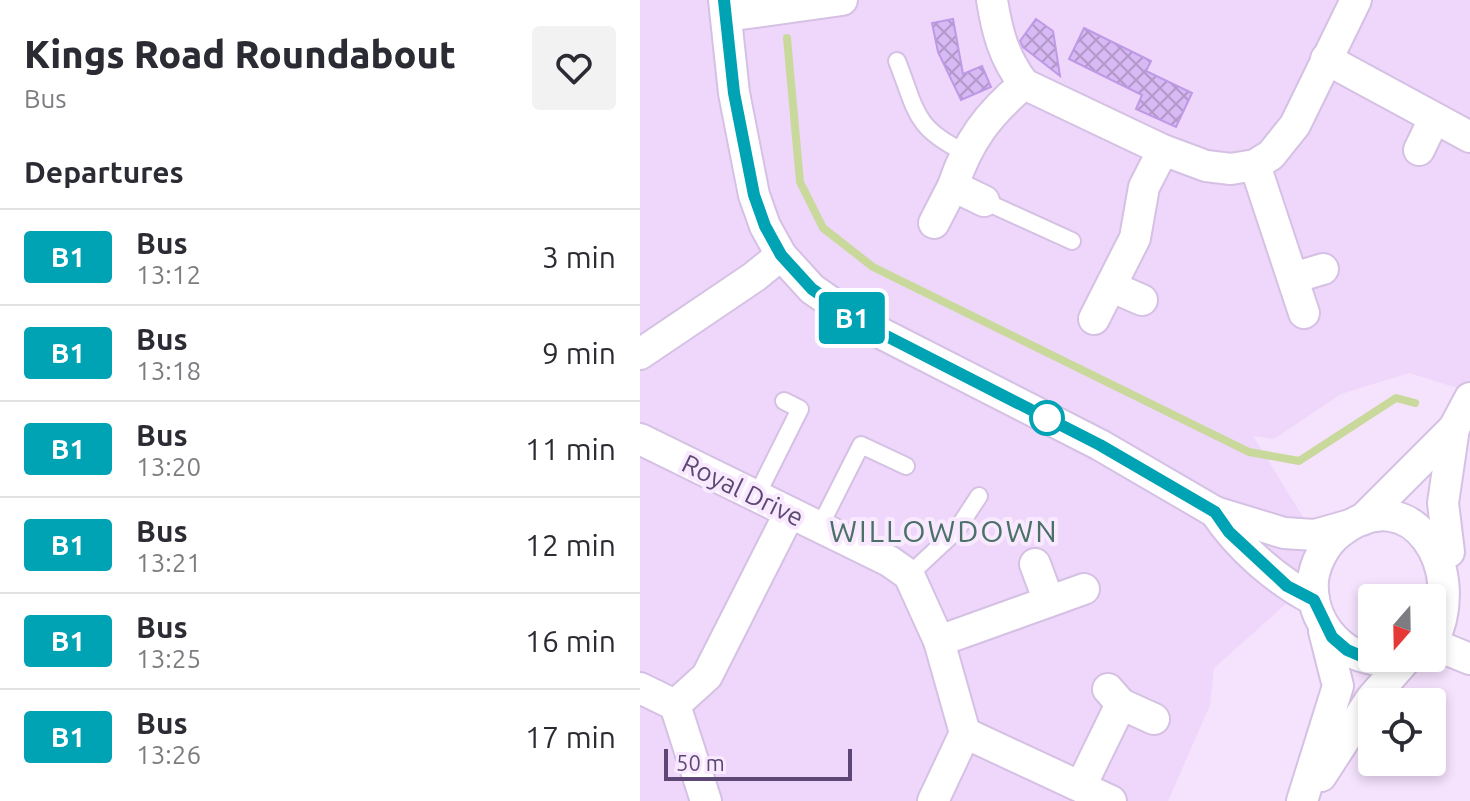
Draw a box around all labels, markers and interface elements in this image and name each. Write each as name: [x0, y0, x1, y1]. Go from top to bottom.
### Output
button: heart: [532, 26, 616, 110]
text: Kings Road Roundabout: [24, 33, 456, 75]
text: Bus: [24, 84, 67, 113]
text: Departures: [24, 155, 184, 189]
text: Bus: [136, 226, 188, 260]
text: 3 min: [542, 240, 616, 274]
text: B1: [51, 241, 85, 272]
text: 13:12: [136, 260, 201, 289]
line badge: B1: [816, 292, 888, 344]
text: B1: [835, 302, 869, 333]
text: Bus: [136, 322, 188, 356]
text: 9 min: [542, 336, 616, 370]
text: B1: [51, 337, 85, 368]
text: 13:18: [136, 356, 201, 385]
unlabelled marker: [1030, 401, 1064, 435]
text: Bus: [136, 418, 188, 452]
text: 11 min: [525, 432, 616, 466]
text: B1: [51, 433, 85, 464]
street label: Royal Drive: [678, 448, 808, 532]
text: 13:20: [136, 452, 201, 481]
text: Bus: [136, 514, 188, 548]
district label: WILLOWDOWN: [829, 514, 1059, 548]
text: 12 min: [525, 528, 616, 562]
text: B1: [51, 529, 85, 560]
text: 13:21: [136, 548, 201, 577]
north arrow: [1358, 584, 1446, 672]
map controls: [1358, 584, 1446, 776]
text: Bus: [136, 610, 188, 644]
text: 16 min: [525, 624, 616, 658]
text: B1: [51, 625, 85, 656]
text: 13:25: [136, 644, 201, 673]
button: locate: [1358, 688, 1446, 776]
text: Bus: [136, 706, 188, 740]
text: 17 min: [525, 720, 616, 754]
text: B1: [51, 721, 85, 752]
text: 13:26: [136, 740, 201, 769]
scale bar: [664, 745, 852, 781]
text: 50 m: [676, 750, 725, 775]

